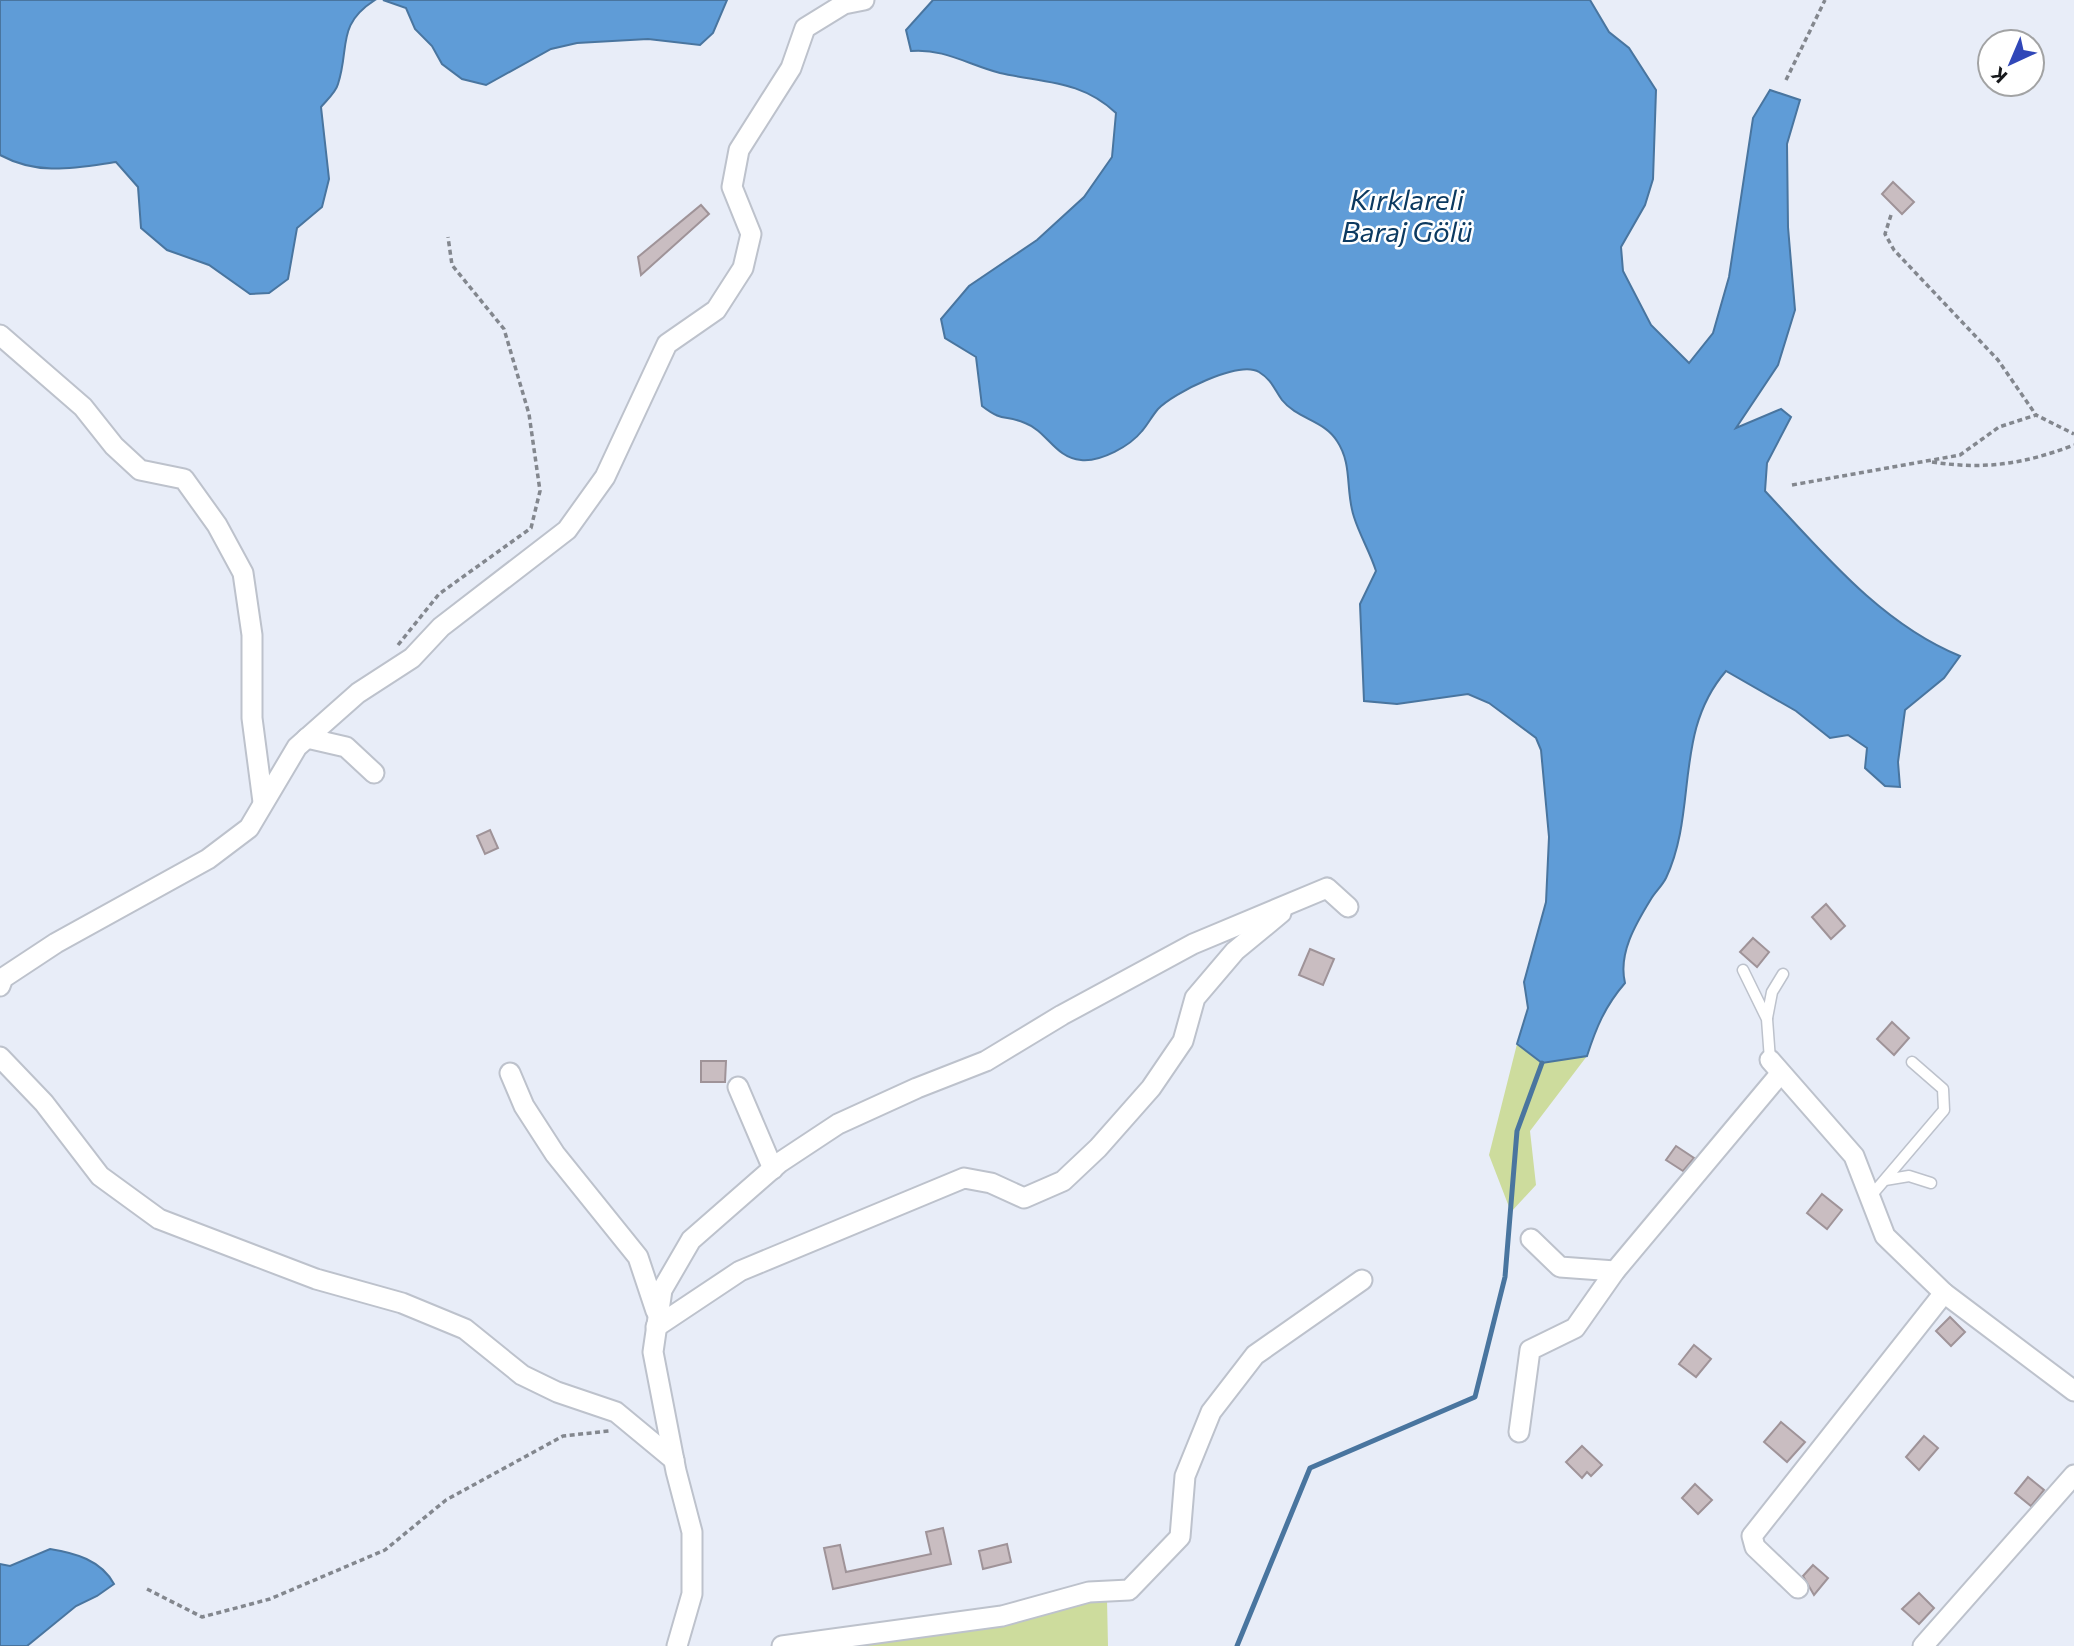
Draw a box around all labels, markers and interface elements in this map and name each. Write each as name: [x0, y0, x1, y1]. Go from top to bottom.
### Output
north arrow: [1976, 28, 2046, 98]
text: K: [1986, 63, 2012, 88]
water label: Kırklareli Baraj Gölü: [1342, 182, 1473, 248]

